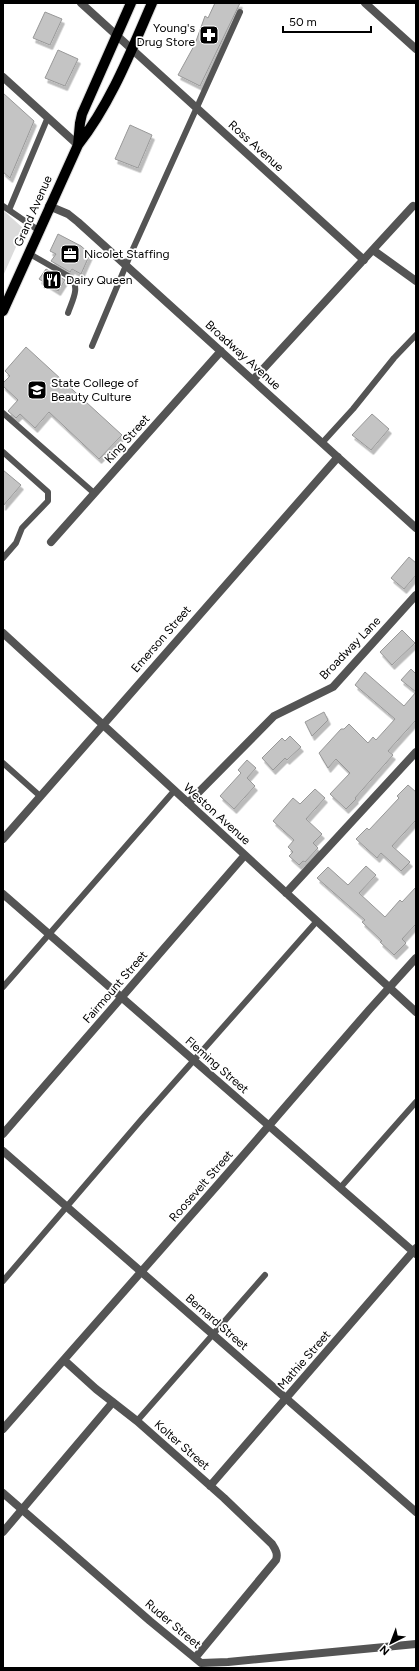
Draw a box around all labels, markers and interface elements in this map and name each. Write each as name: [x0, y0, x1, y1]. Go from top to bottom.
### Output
scale bar: [283, 8, 371, 34]
text: 50 m: [289, 15, 317, 29]
place label: Young's Drug Store: [137, 21, 195, 49]
pharmacy icon: Young's Drug Store: [198, 24, 220, 46]
street label: Ross Avenue: [226, 118, 287, 175]
street label: Grand Avenue: [11, 173, 55, 249]
office icon: Nicolet Staffing: [59, 243, 81, 265]
place label: Nicolet Staffing: [84, 247, 170, 261]
restaurant icon: Dairy Queen: [41, 269, 63, 291]
place label: Dairy Queen: [66, 273, 133, 287]
street label: Broadway Avenue: [202, 317, 284, 393]
place label: State College of Beauty Culture: [51, 376, 139, 404]
school or university icon: State College of Beauty Culture: [26, 379, 48, 401]
street label: King Street: [102, 412, 153, 466]
street label: Emerson Street: [128, 602, 194, 675]
street label: Broadway Lane: [317, 613, 384, 682]
street label: Weston Avenue: [181, 780, 254, 848]
street label: Fairmount Street: [80, 948, 150, 1026]
street label: Fleming Street: [183, 1034, 252, 1097]
street label: Roosevelt Street: [166, 1147, 236, 1224]
street label: Bernard Street: [183, 1291, 252, 1353]
street label: Mathie Street: [275, 1327, 334, 1392]
street label: Kolter Street: [152, 1417, 213, 1473]
street label: Ruder Street: [142, 1597, 204, 1652]
north arrow: [371, 1623, 411, 1663]
text: N: [377, 1642, 392, 1658]

